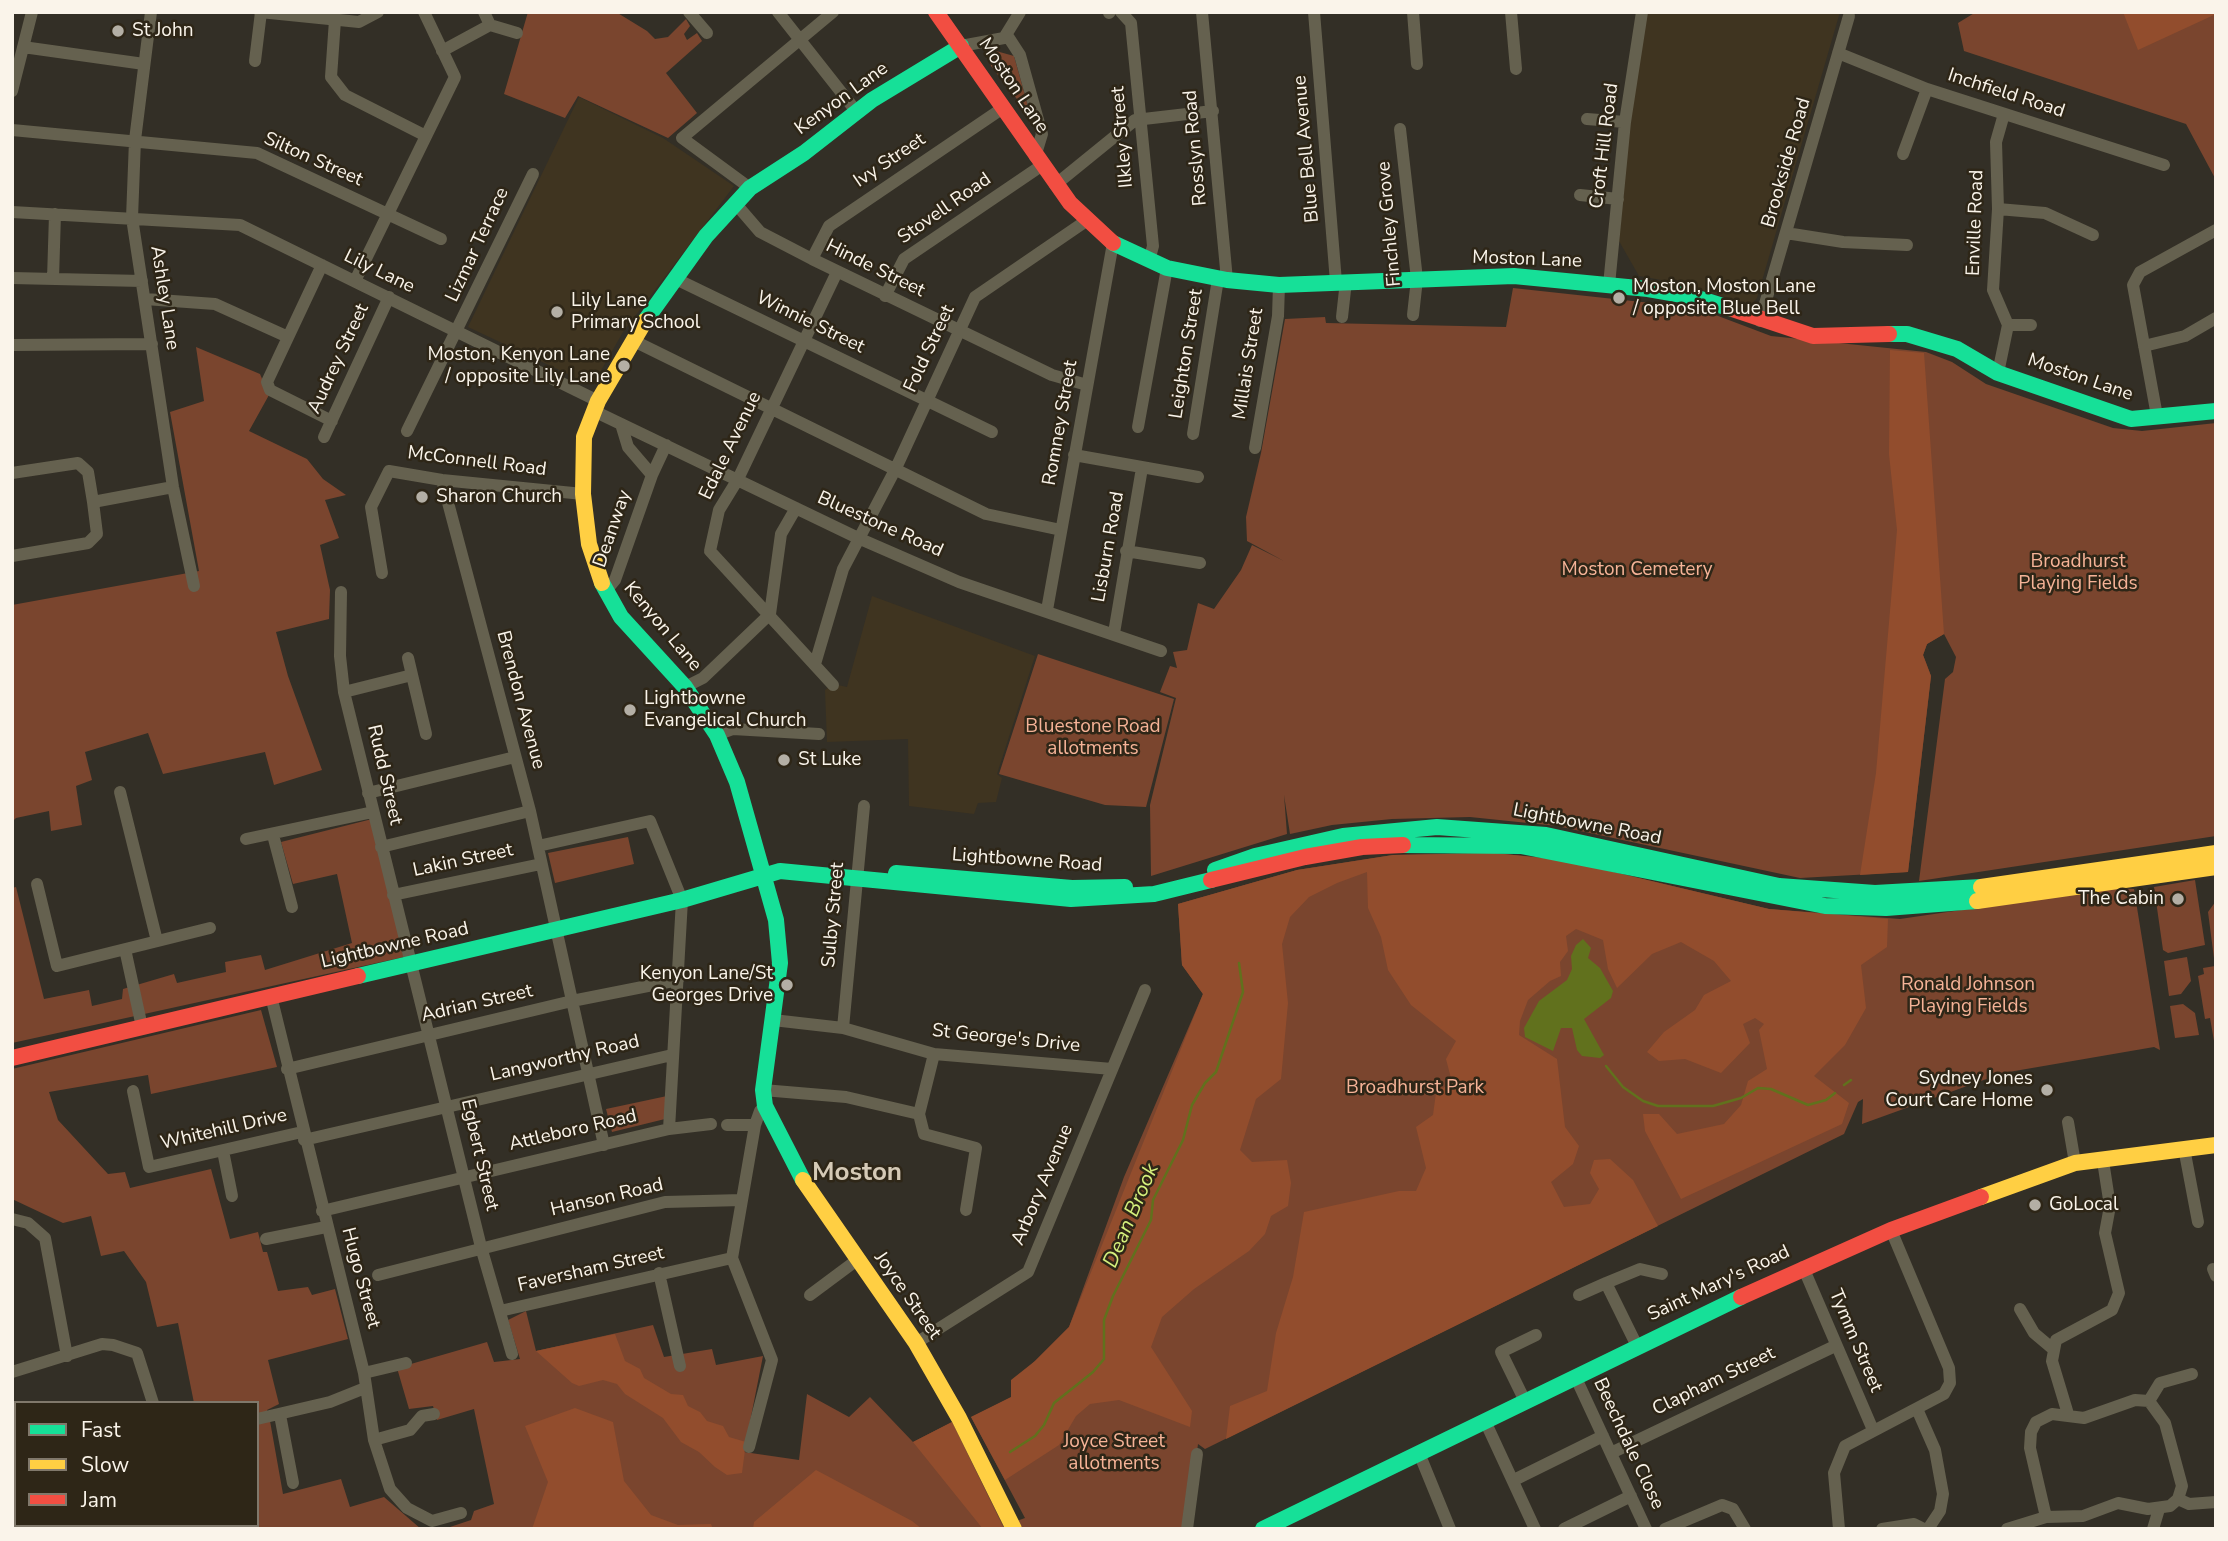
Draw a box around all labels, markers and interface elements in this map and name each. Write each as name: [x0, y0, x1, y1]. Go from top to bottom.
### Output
place label: St John: [132, 20, 193, 42]
marker: St John: [110, 23, 126, 39]
street label: Moston Lane: [973, 34, 1053, 138]
street label: Kenyon Lane: [791, 58, 893, 140]
street label: Inchfield Road: [1945, 64, 2067, 124]
street label: Blue Bell Avenue: [1289, 74, 1325, 224]
street label: Croft Hill Road: [1586, 82, 1624, 210]
street label: Ilkley Street: [1107, 85, 1139, 189]
street label: Rosslyn Road: [1180, 89, 1212, 207]
street label: Brookside Road: [1758, 96, 1816, 230]
street label: Silton Street: [260, 128, 366, 192]
street label: Ivy Street: [850, 129, 930, 193]
street label: Finchley Grove: [1373, 160, 1407, 288]
street label: Stovell Road: [894, 168, 996, 250]
street label: Enville Road: [1963, 169, 1989, 277]
street label: Lizmar Terrace: [441, 184, 515, 306]
street label: Hinde Street: [822, 235, 928, 303]
street label: Ashley Lane: [145, 244, 183, 352]
street label: Lily Lane: [340, 245, 418, 299]
street label: Moston Lane: [1472, 247, 1582, 273]
place label: Moston, Moston Lane / opposite Blue Bell: [1633, 276, 1816, 320]
street label: Winnie Street: [752, 287, 868, 359]
street label: Leighton Street: [1165, 287, 1209, 421]
place label: Lily Lane Primary School: [571, 290, 700, 334]
marker: Moston, Moston Lane / opposite Blue Bell: [1611, 290, 1627, 306]
street label: Audrey Street: [304, 300, 374, 418]
street label: Fold Street: [900, 302, 960, 396]
marker: Lily Lane Primary School: [549, 304, 565, 320]
street label: Millais Street: [1229, 307, 1269, 421]
place label: Moston, Kenyon Lane / opposite Lily Lane: [427, 344, 610, 388]
street label: Moston Lane: [2024, 349, 2136, 407]
marker: Moston, Kenyon Lane / opposite Lily Lane: [616, 358, 632, 374]
street label: Romney Street: [1039, 359, 1083, 487]
street label: Edale Avenue: [695, 388, 767, 504]
street label: McConnell Road: [406, 442, 548, 482]
place label: Sharon Church: [436, 486, 562, 508]
street label: Deanway: [589, 487, 637, 571]
street label: Bluestone Road: [814, 487, 946, 563]
marker: Sharon Church: [414, 489, 430, 505]
street label: Lisburn Road: [1088, 490, 1130, 604]
park label: Broadhurst Playing Fields: [2018, 551, 2138, 595]
park label: Moston Cemetery: [1561, 559, 1713, 581]
street label: Kenyon Lane: [618, 578, 706, 676]
street label: Brendon Avenue: [491, 628, 549, 772]
place label: Lightbowne Evangelical Church: [644, 688, 806, 732]
marker: Lightbowne Evangelical Church: [622, 702, 638, 718]
park label: Bluestone Road allotments: [1025, 716, 1161, 760]
street label: Rudd Street: [361, 723, 407, 827]
place label: St Luke: [798, 749, 861, 771]
marker: St Luke: [776, 752, 792, 768]
street label: Lightbowne Road: [1511, 799, 1663, 851]
street label: Lakin Street: [411, 839, 515, 883]
street label: Lightbowne Road: [951, 844, 1103, 878]
street label: Sulby Street: [818, 862, 850, 968]
place label: The Cabin: [2078, 888, 2164, 910]
marker: The Cabin: [2170, 891, 2186, 907]
street label: Lightbowne Road: [319, 918, 471, 974]
place label: Kenyon Lane/St Georges Drive: [640, 963, 773, 1007]
park label: Ronald Johnson Playing Fields: [1901, 974, 2035, 1018]
marker: Kenyon Lane/St Georges Drive: [779, 977, 795, 993]
street label: Adrian Street: [419, 980, 535, 1028]
street label: St George's Drive: [931, 1020, 1081, 1058]
street label: Langworthy Road: [488, 1031, 642, 1087]
place label: Sydney Jones Court Care Home: [1885, 1068, 2033, 1112]
park label: Broadhurst Park: [1346, 1077, 1484, 1099]
marker: Sydney Jones Court Care Home: [2039, 1082, 2055, 1098]
street label: Egbert Street: [455, 1097, 503, 1213]
street label: Whitehill Drive: [159, 1104, 289, 1156]
street label: Attleboro Road: [507, 1105, 639, 1157]
street label: Arbory Avenue: [1007, 1121, 1079, 1249]
district label: Moston: [812, 1158, 902, 1190]
water label: Dean Brook: [1099, 1160, 1165, 1272]
street label: Hanson Road: [548, 1174, 666, 1222]
place label: GoLocal: [2049, 1194, 2119, 1216]
marker: GoLocal: [2027, 1197, 2043, 1213]
street label: Hugo Street: [336, 1225, 384, 1331]
street label: Saint Mary's Road: [1644, 1241, 1794, 1327]
street label: Faversham Street: [516, 1242, 666, 1298]
street label: Joyce Street: [869, 1248, 945, 1344]
street label: Tymm Street: [1823, 1286, 1887, 1396]
street label: Clapham Street: [1649, 1343, 1779, 1421]
street label: Beechdale Close: [1588, 1375, 1668, 1513]
legend: [14, 1401, 259, 1527]
text: Fast: [81, 1416, 121, 1444]
park label: Joyce Street allotments: [1063, 1431, 1165, 1475]
text: Slow: [81, 1451, 129, 1479]
text: Jam: [81, 1486, 117, 1514]

